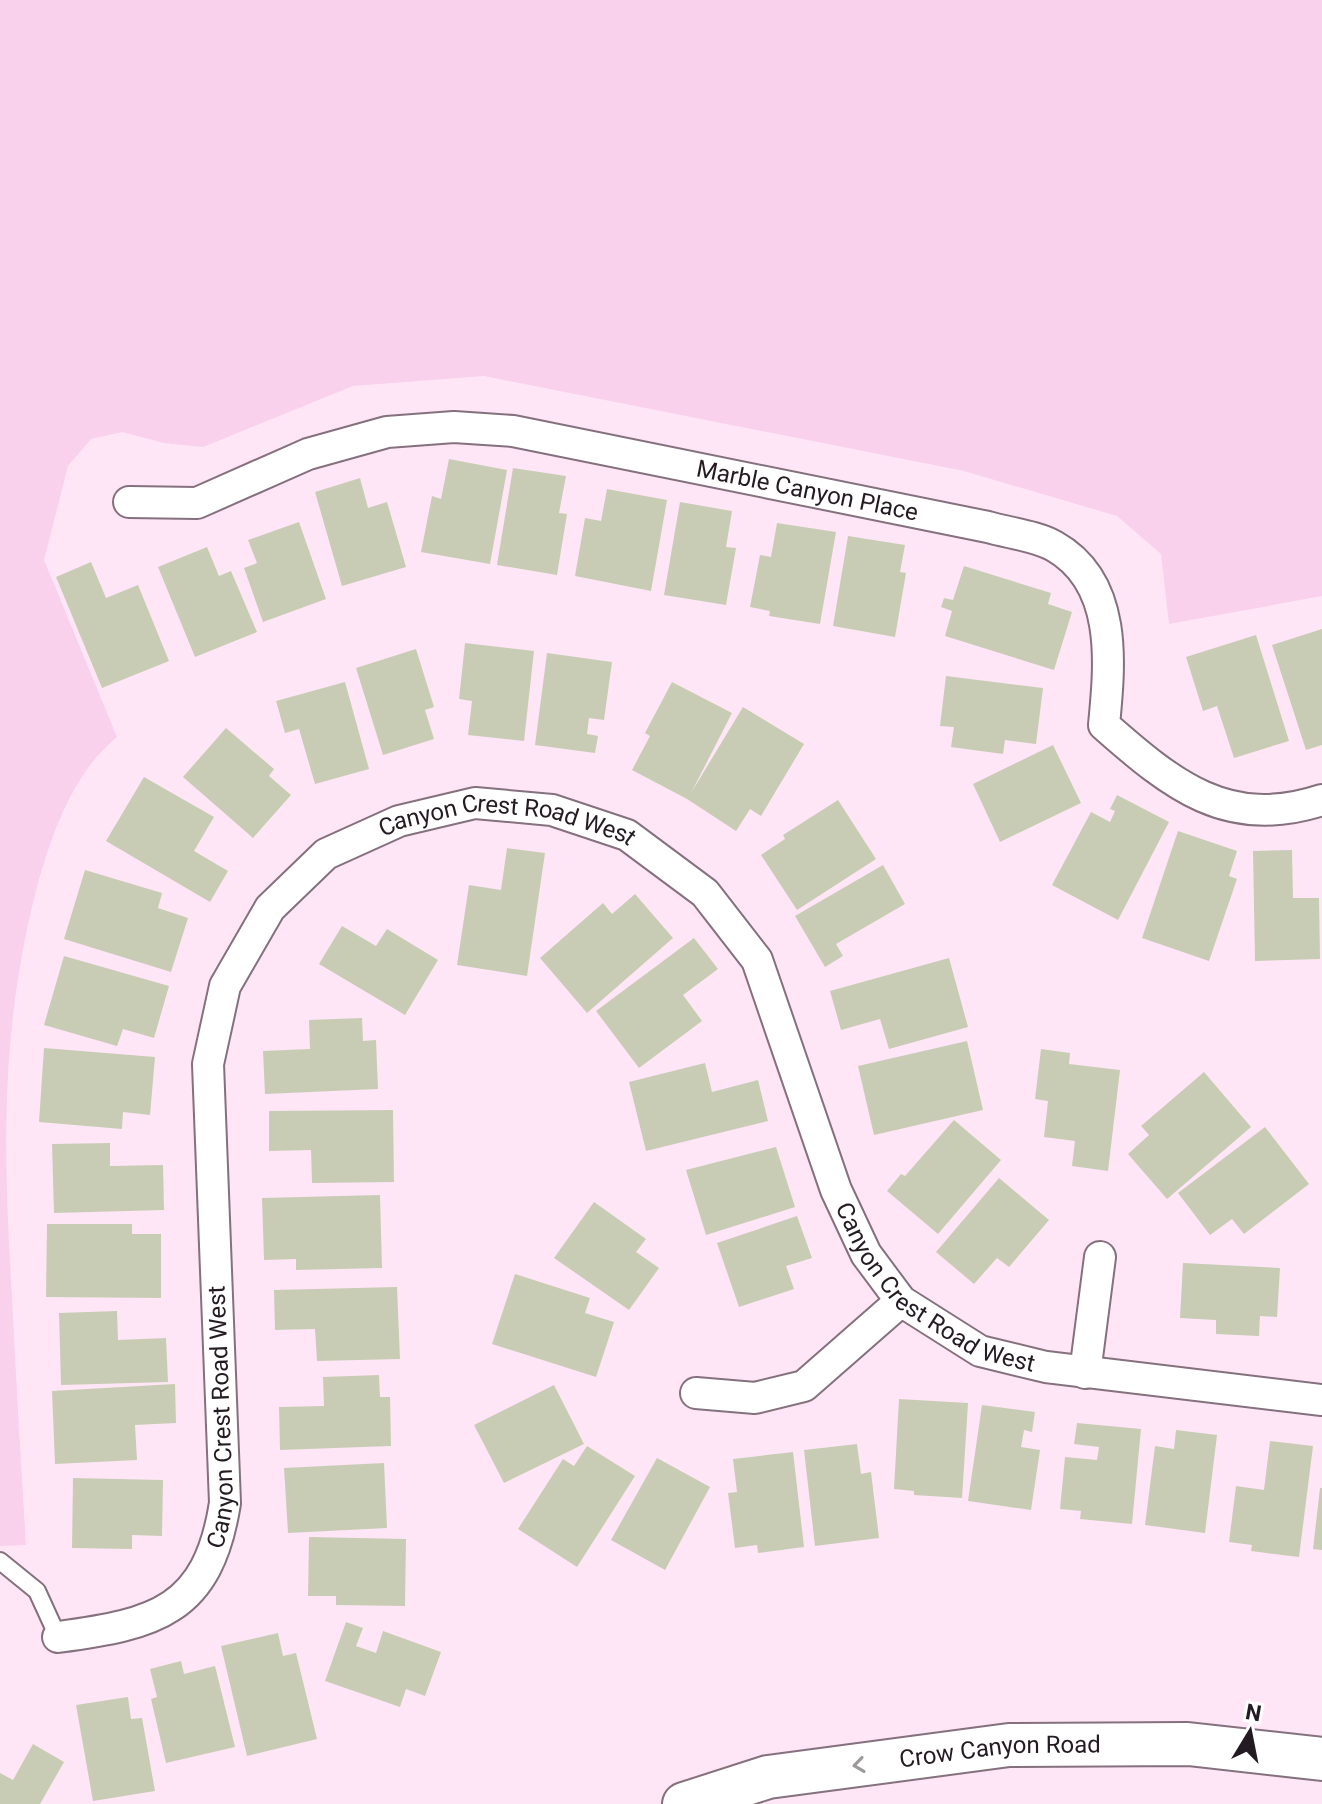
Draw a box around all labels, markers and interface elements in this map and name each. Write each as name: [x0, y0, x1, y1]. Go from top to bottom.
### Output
street label: Marble Canyon Place: [694, 454, 921, 527]
text: Canyon Crest Road West: [374, 789, 642, 851]
street label: Canyon Crest Road West: [374, 822, 638, 860]
street label: Canyon Crest Road West: [830, 1198, 1038, 1378]
street label: Canyon Crest Road West: [201, 1285, 239, 1552]
north arrow: [1210, 1692, 1290, 1772]
text: N: [1244, 1699, 1263, 1726]
street label: Crow Canyon Road: [898, 1730, 1101, 1773]
one-way arrow: [852, 1756, 866, 1773]

